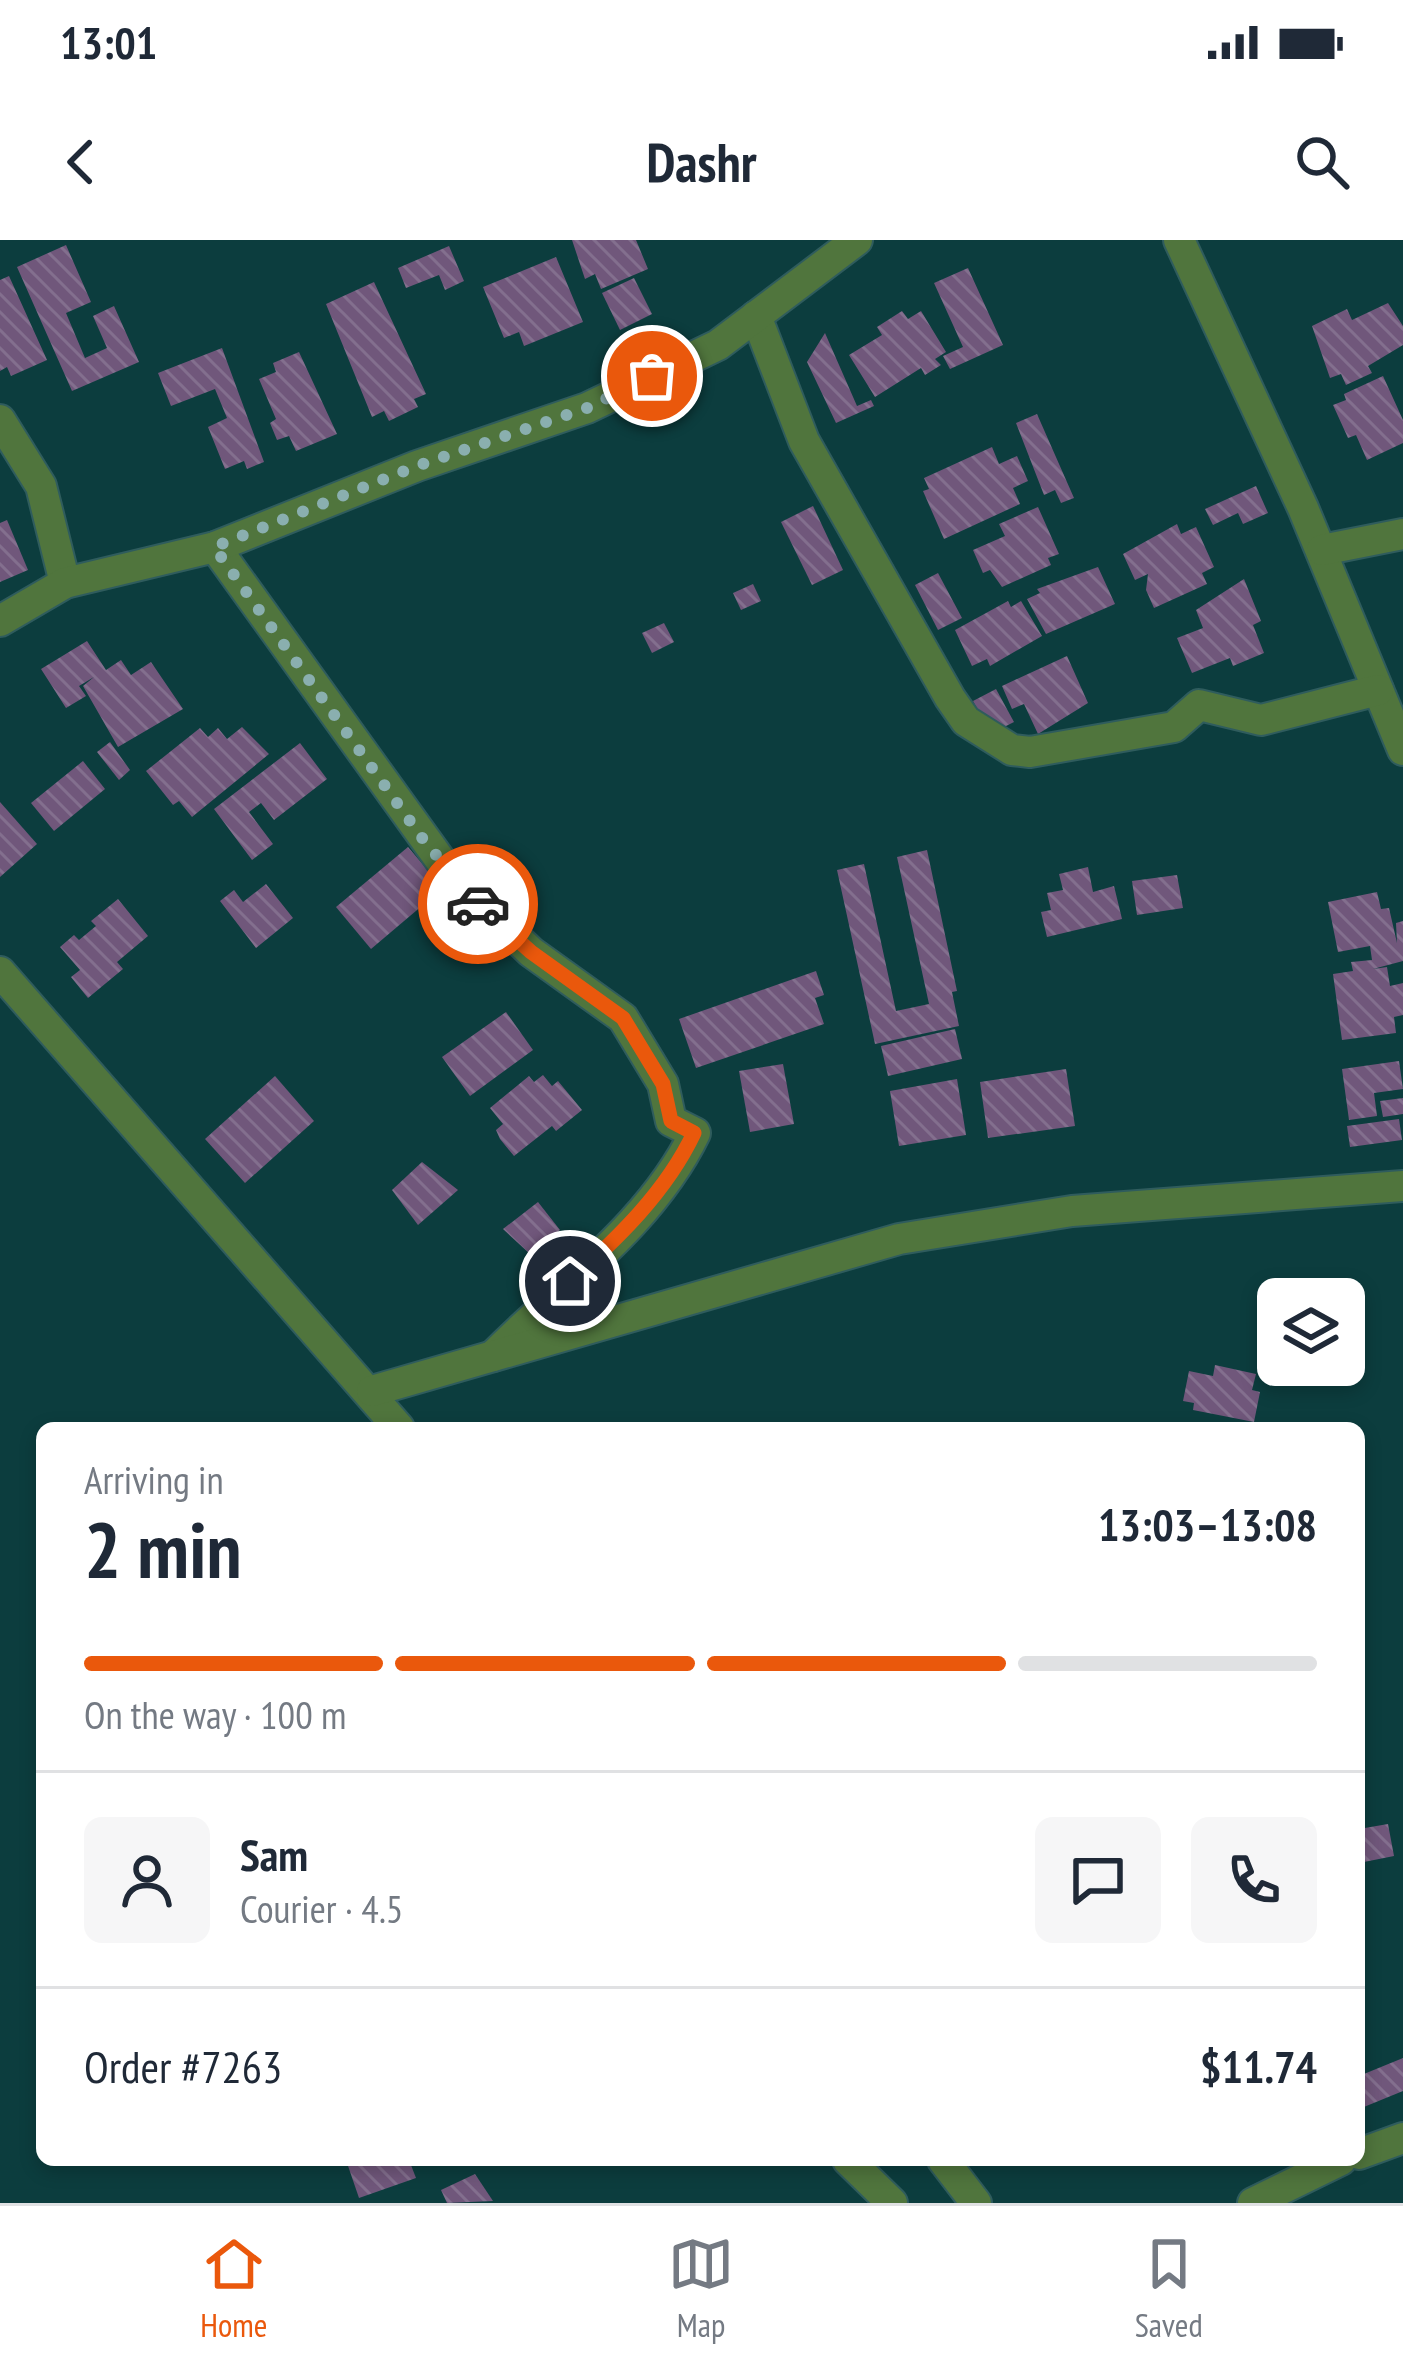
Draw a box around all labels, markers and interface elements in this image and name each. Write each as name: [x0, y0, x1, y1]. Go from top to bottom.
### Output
text: 13:01: [60, 13, 157, 71]
text: Dashr: [646, 127, 757, 197]
icon: back: [48, 129, 114, 195]
icon: search: [1289, 129, 1355, 195]
pin: [601, 325, 703, 427]
icon: bag: [619, 343, 685, 409]
courier: [418, 844, 538, 964]
icon: car: [445, 871, 511, 937]
pin: [519, 1230, 621, 1332]
icon: home: [537, 1248, 603, 1314]
map controls: [1257, 1278, 1365, 1386]
button: layers: [1257, 1278, 1365, 1386]
text: Arriving in: [84, 1454, 224, 1505]
text: 13:03–13:08: [1098, 1495, 1317, 1553]
text: 2 min: [84, 1499, 242, 1600]
text: On the way · 100 m: [84, 1689, 346, 1740]
button: person: [84, 1817, 210, 1943]
button: chat: [1035, 1817, 1161, 1943]
button: phone: [1191, 1817, 1317, 1943]
text: Sam: [240, 1825, 308, 1883]
text: Courier · 4.5: [240, 1883, 403, 1934]
text: Order #7263: [84, 2037, 282, 2095]
text: $11.74: [1200, 2037, 1317, 2095]
tab: Home: [200, 2231, 267, 2346]
tab: Map: [668, 2231, 734, 2346]
tab: Saved: [1135, 2231, 1203, 2346]

